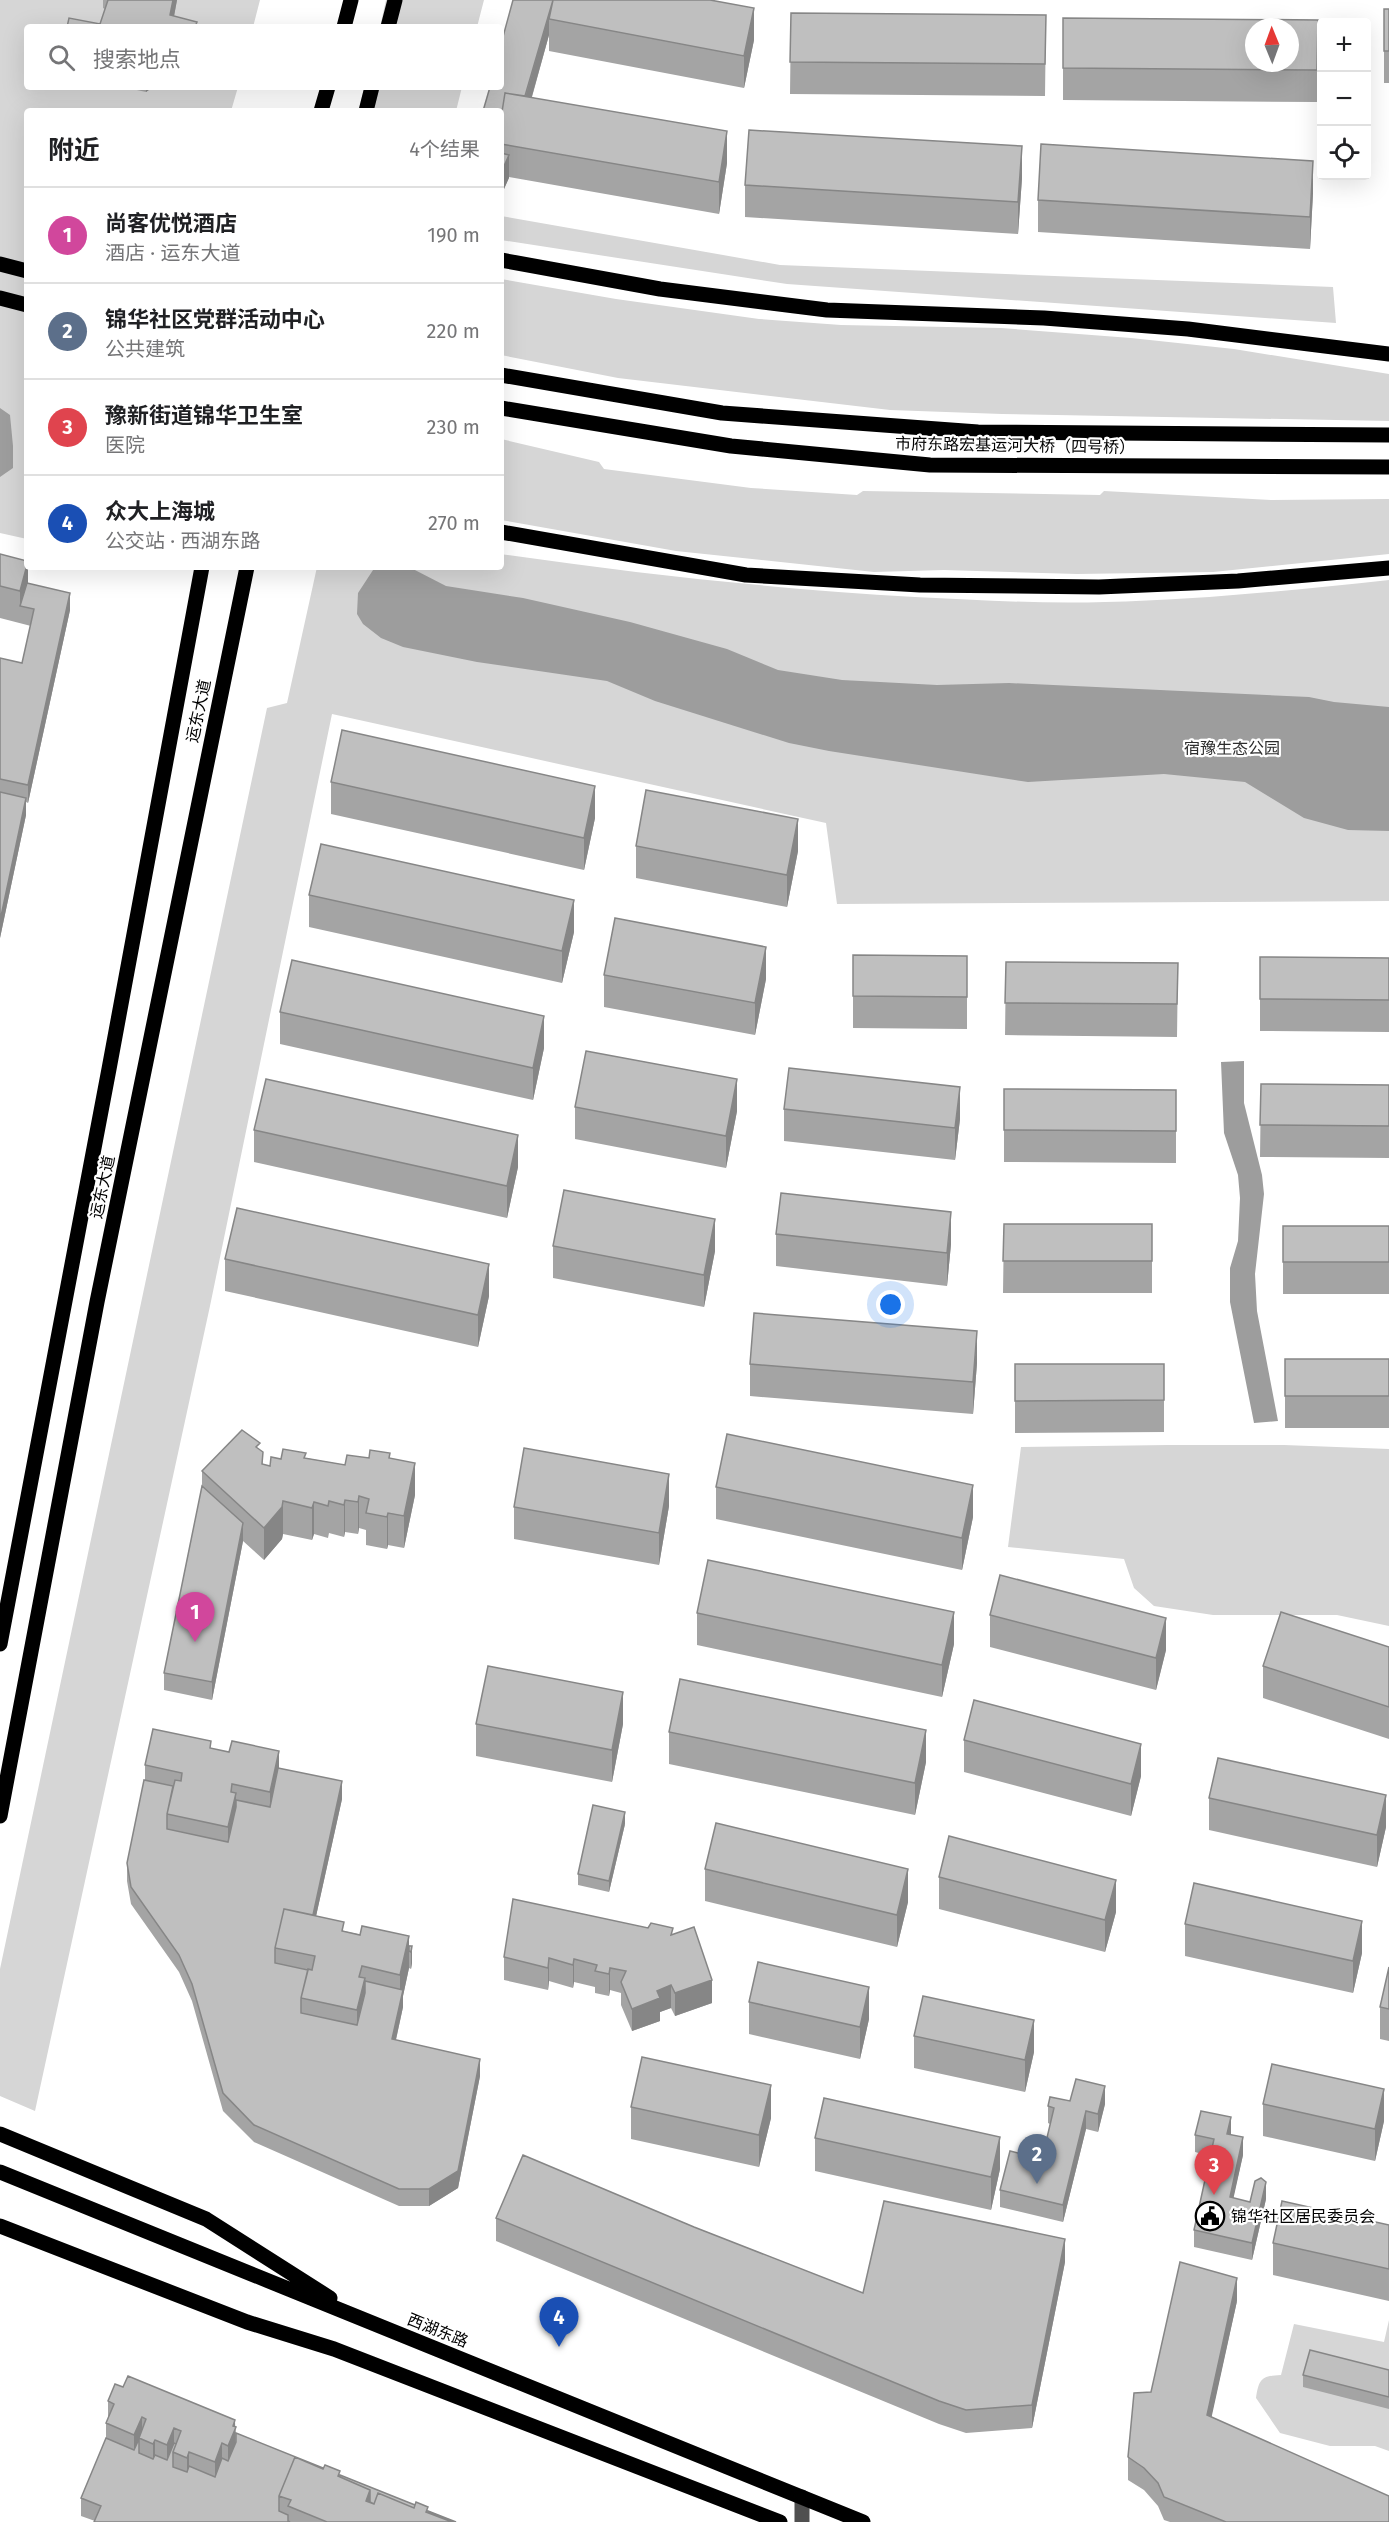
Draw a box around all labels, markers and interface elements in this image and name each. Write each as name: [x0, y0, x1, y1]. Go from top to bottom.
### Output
north arrow: [1245, 18, 1299, 72]
map controls: [1317, 18, 1371, 180]
button: +: [1317, 18, 1371, 72]
search box: [24, 24, 504, 90]
icon: search: [45, 41, 78, 74]
text: 搜索地点: [93, 46, 181, 73]
button: −: [1317, 72, 1371, 126]
button: locate: [1317, 126, 1371, 180]
text: 附近: [48, 135, 100, 166]
text: 4个结果: [409, 137, 480, 161]
text: 尚客优悦酒店: [105, 210, 237, 237]
text: 1: [63, 223, 72, 247]
text: 190 m: [427, 223, 480, 247]
text: 酒店 · 运东大道: [105, 241, 240, 265]
text: 锦华社区党群活动中心: [105, 306, 325, 333]
text: 2: [62, 319, 73, 343]
text: 220 m: [427, 319, 480, 343]
text: 公共建筑: [105, 337, 185, 361]
text: 豫新街道锦华卫生室: [105, 402, 303, 429]
text: 3: [62, 415, 73, 439]
text: 230 m: [427, 415, 480, 439]
text: 医院: [105, 433, 145, 457]
street label: 市府东路宏基运河大桥（四号桥）: [895, 434, 1135, 457]
text: 众大上海城: [105, 498, 215, 525]
text: 4: [62, 511, 73, 535]
text: 270 m: [428, 511, 480, 535]
text: 公交站 · 西湖东路: [105, 529, 260, 553]
street label: 运东大道: [183, 678, 214, 744]
park label: 宿豫生态公园: [1184, 739, 1280, 758]
street label: 运东大道: [87, 1154, 118, 1220]
your location: [876, 1290, 905, 1319]
pin: 1: [176, 1592, 214, 1642]
pin: 2: [1018, 2134, 1056, 2184]
pin: 3: [1194, 2146, 1234, 2195]
public building icon: 锦华社区居民委员会: [1194, 2200, 1226, 2232]
place label: 锦华社区居民委员会: [1231, 2207, 1375, 2226]
pin: 4: [540, 2298, 578, 2347]
street label: 西湖东路: [405, 2310, 471, 2351]

